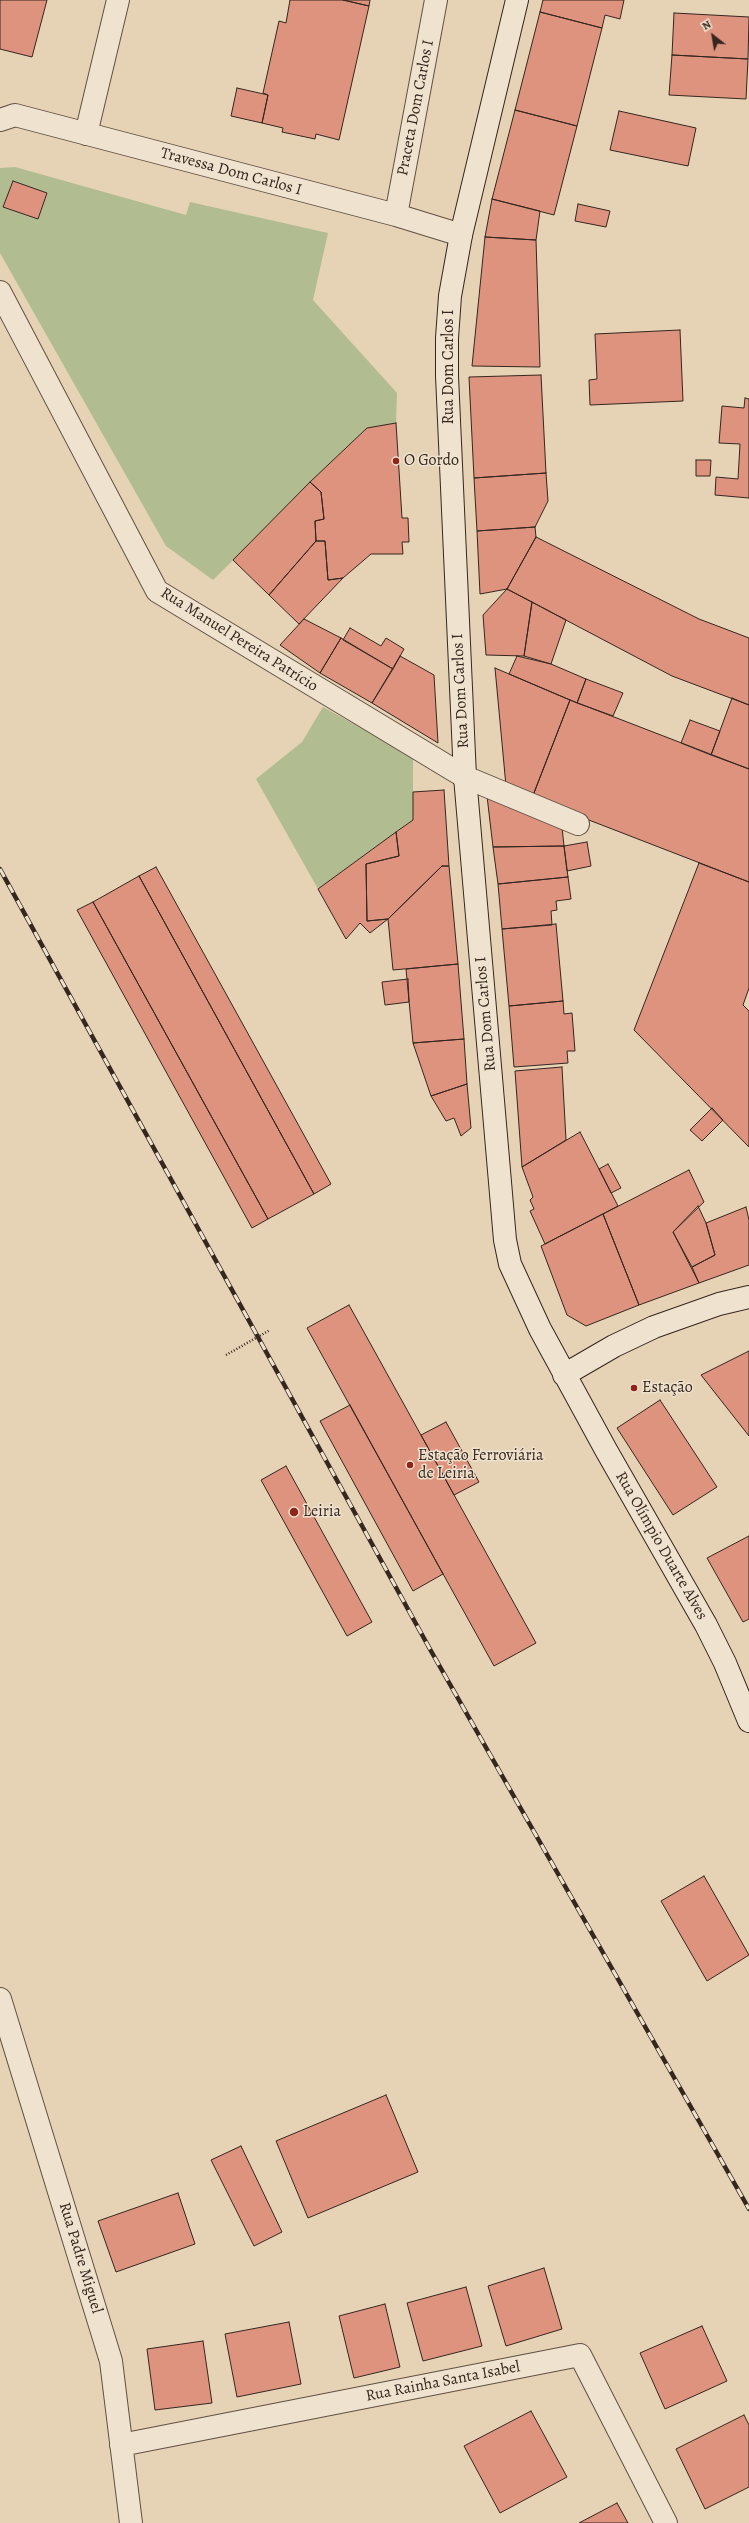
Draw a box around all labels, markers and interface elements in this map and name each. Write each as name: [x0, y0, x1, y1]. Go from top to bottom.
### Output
north arrow: [693, 16, 733, 56]
text: N: [699, 17, 714, 34]
street label: Praceta Dom Carlos I: [393, 38, 439, 178]
street label: Travessa Dom Carlos I: [158, 144, 304, 200]
street label: Rua Dom Carlos I: [439, 309, 459, 425]
place label: O Gordo: [404, 451, 459, 471]
marker: O Gordo: [391, 456, 401, 466]
street label: Rua Manuel Pereira Patrício: [157, 584, 321, 696]
street label: Rua Dom Carlos I: [448, 633, 474, 749]
street label: Rua Dom Carlos I: [471, 956, 501, 1072]
place label: Estação: [642, 1378, 693, 1398]
marker: Estação: [629, 1383, 639, 1393]
place label: Estação Ferroviária de Leiria: [418, 1446, 543, 1484]
marker: Estação Ferroviária de Leiria: [405, 1460, 415, 1470]
street label: Rua Olímpio Duarte Alves: [611, 1468, 711, 1624]
place label: Leiria: [303, 1502, 341, 1522]
marker: Leiria: [288, 1506, 300, 1518]
street label: Rua Padre Miguel: [54, 2200, 106, 2316]
street label: Rua Rainha Santa Isabel: [364, 2358, 522, 2406]

